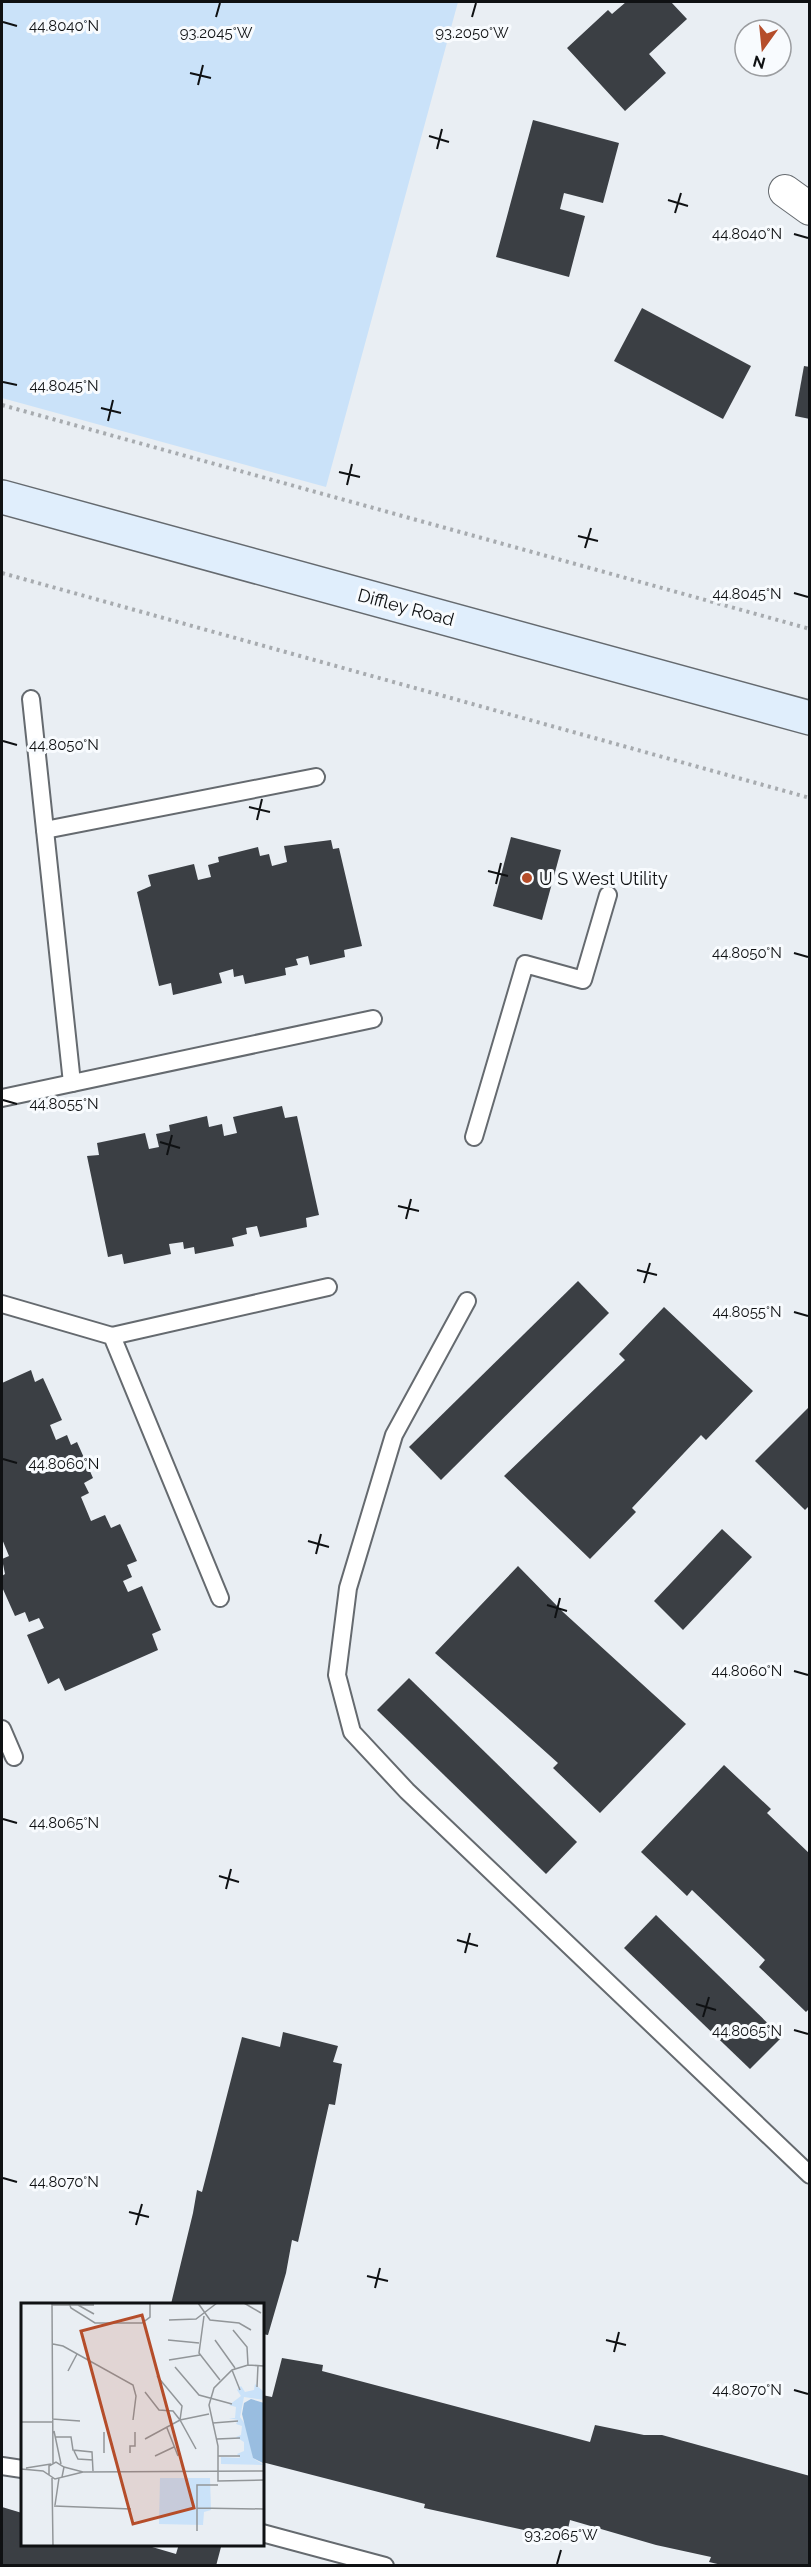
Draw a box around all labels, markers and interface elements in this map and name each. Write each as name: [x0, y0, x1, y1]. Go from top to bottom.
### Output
text: 44.8040°N: [29, 17, 99, 35]
north arrow: [733, 18, 793, 78]
text: 93.2045°W: [180, 24, 253, 42]
text: 93.2050°W: [435, 24, 509, 42]
text: N: [751, 51, 768, 73]
text: 44.8040°N: [712, 225, 782, 243]
text: 44.8045°N: [29, 377, 99, 395]
street label: Diffley Road: [356, 584, 456, 630]
text: 44.8045°N: [712, 585, 782, 603]
text: 44.8050°N: [29, 736, 99, 754]
place label: U S West Utility: [539, 868, 668, 889]
marker: U S West Utility: [520, 871, 534, 885]
text: 44.8050°N: [712, 944, 782, 962]
text: 44.8055°N: [29, 1095, 99, 1113]
text: 44.8055°N: [712, 1303, 782, 1321]
text: 44.8060°N: [29, 1455, 99, 1473]
text: 44.8060°N: [712, 1662, 782, 1680]
text: 44.8065°N: [29, 1814, 99, 1832]
text: 44.8065°N: [712, 2022, 782, 2040]
text: 44.8070°N: [29, 2173, 99, 2191]
inset map: [21, 2303, 264, 2546]
text: 44.8070°N: [712, 2381, 782, 2399]
text: 93.2065°W: [524, 2526, 598, 2544]

